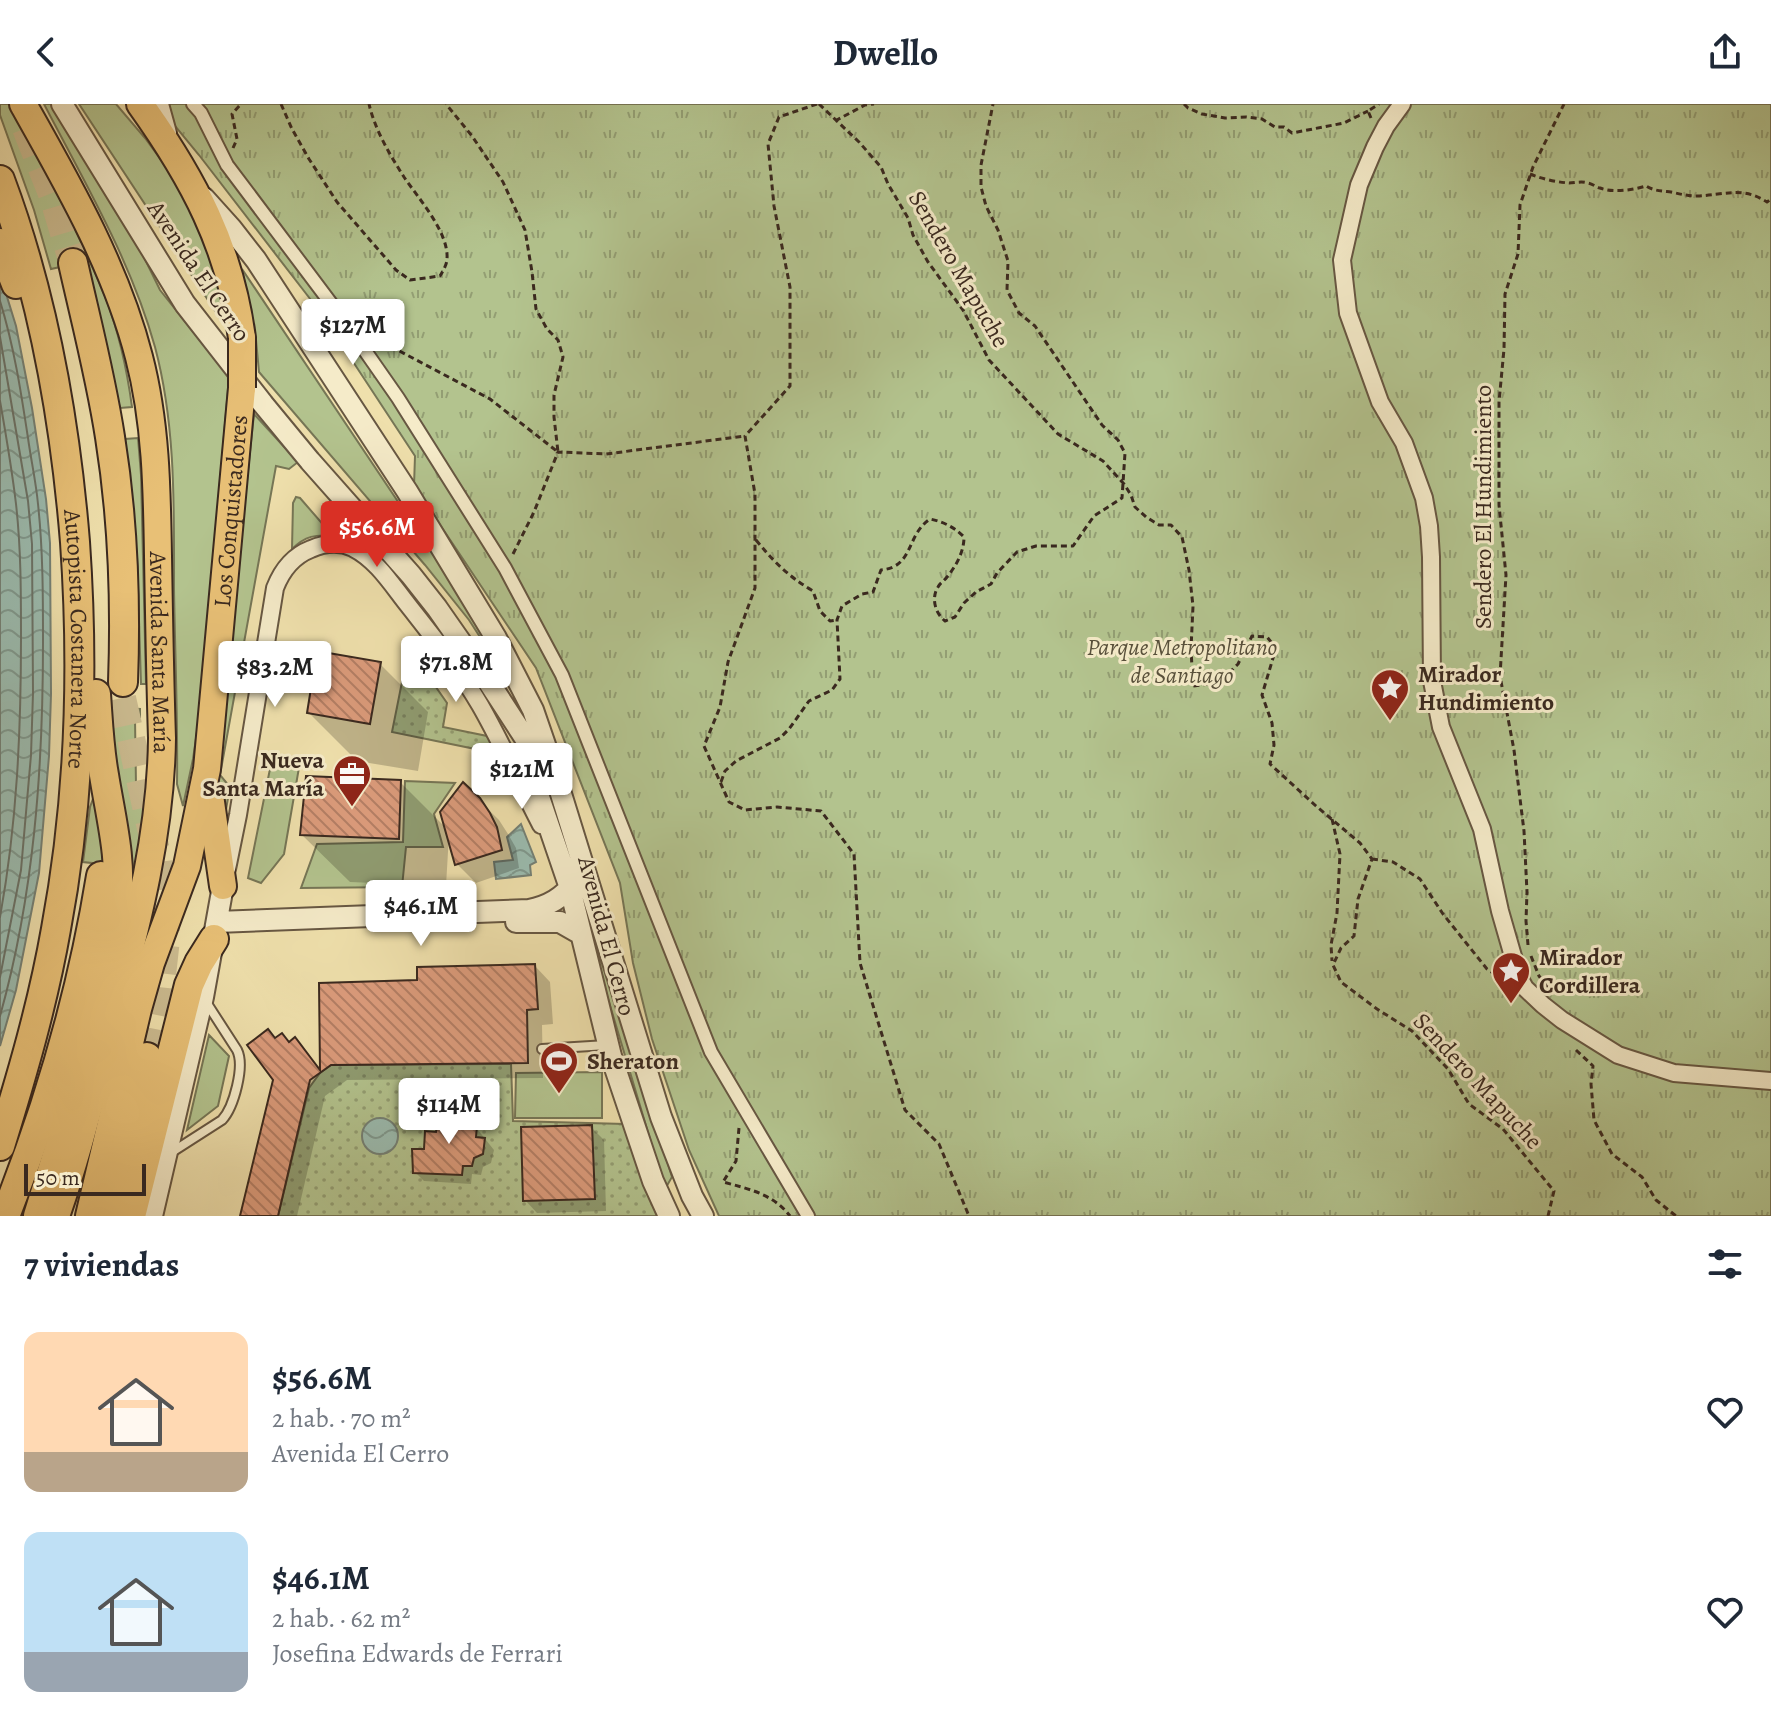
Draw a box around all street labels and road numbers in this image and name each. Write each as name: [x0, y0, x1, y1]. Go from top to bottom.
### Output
street label: Sendero Mapuche: [901, 185, 1017, 353]
street label: Avenida El Cerro: [139, 193, 258, 348]
street label: Sendero El Hundimiento: [1467, 385, 1499, 629]
street label: Los Conquistadores: [206, 413, 255, 609]
street label: Autopista Costanera Norte: [56, 507, 95, 770]
street label: Avenida Santa María: [142, 550, 178, 755]
street label: Avenida El Cerro: [570, 852, 644, 1019]
street label: Sendero Mapuche: [1406, 1006, 1550, 1156]

